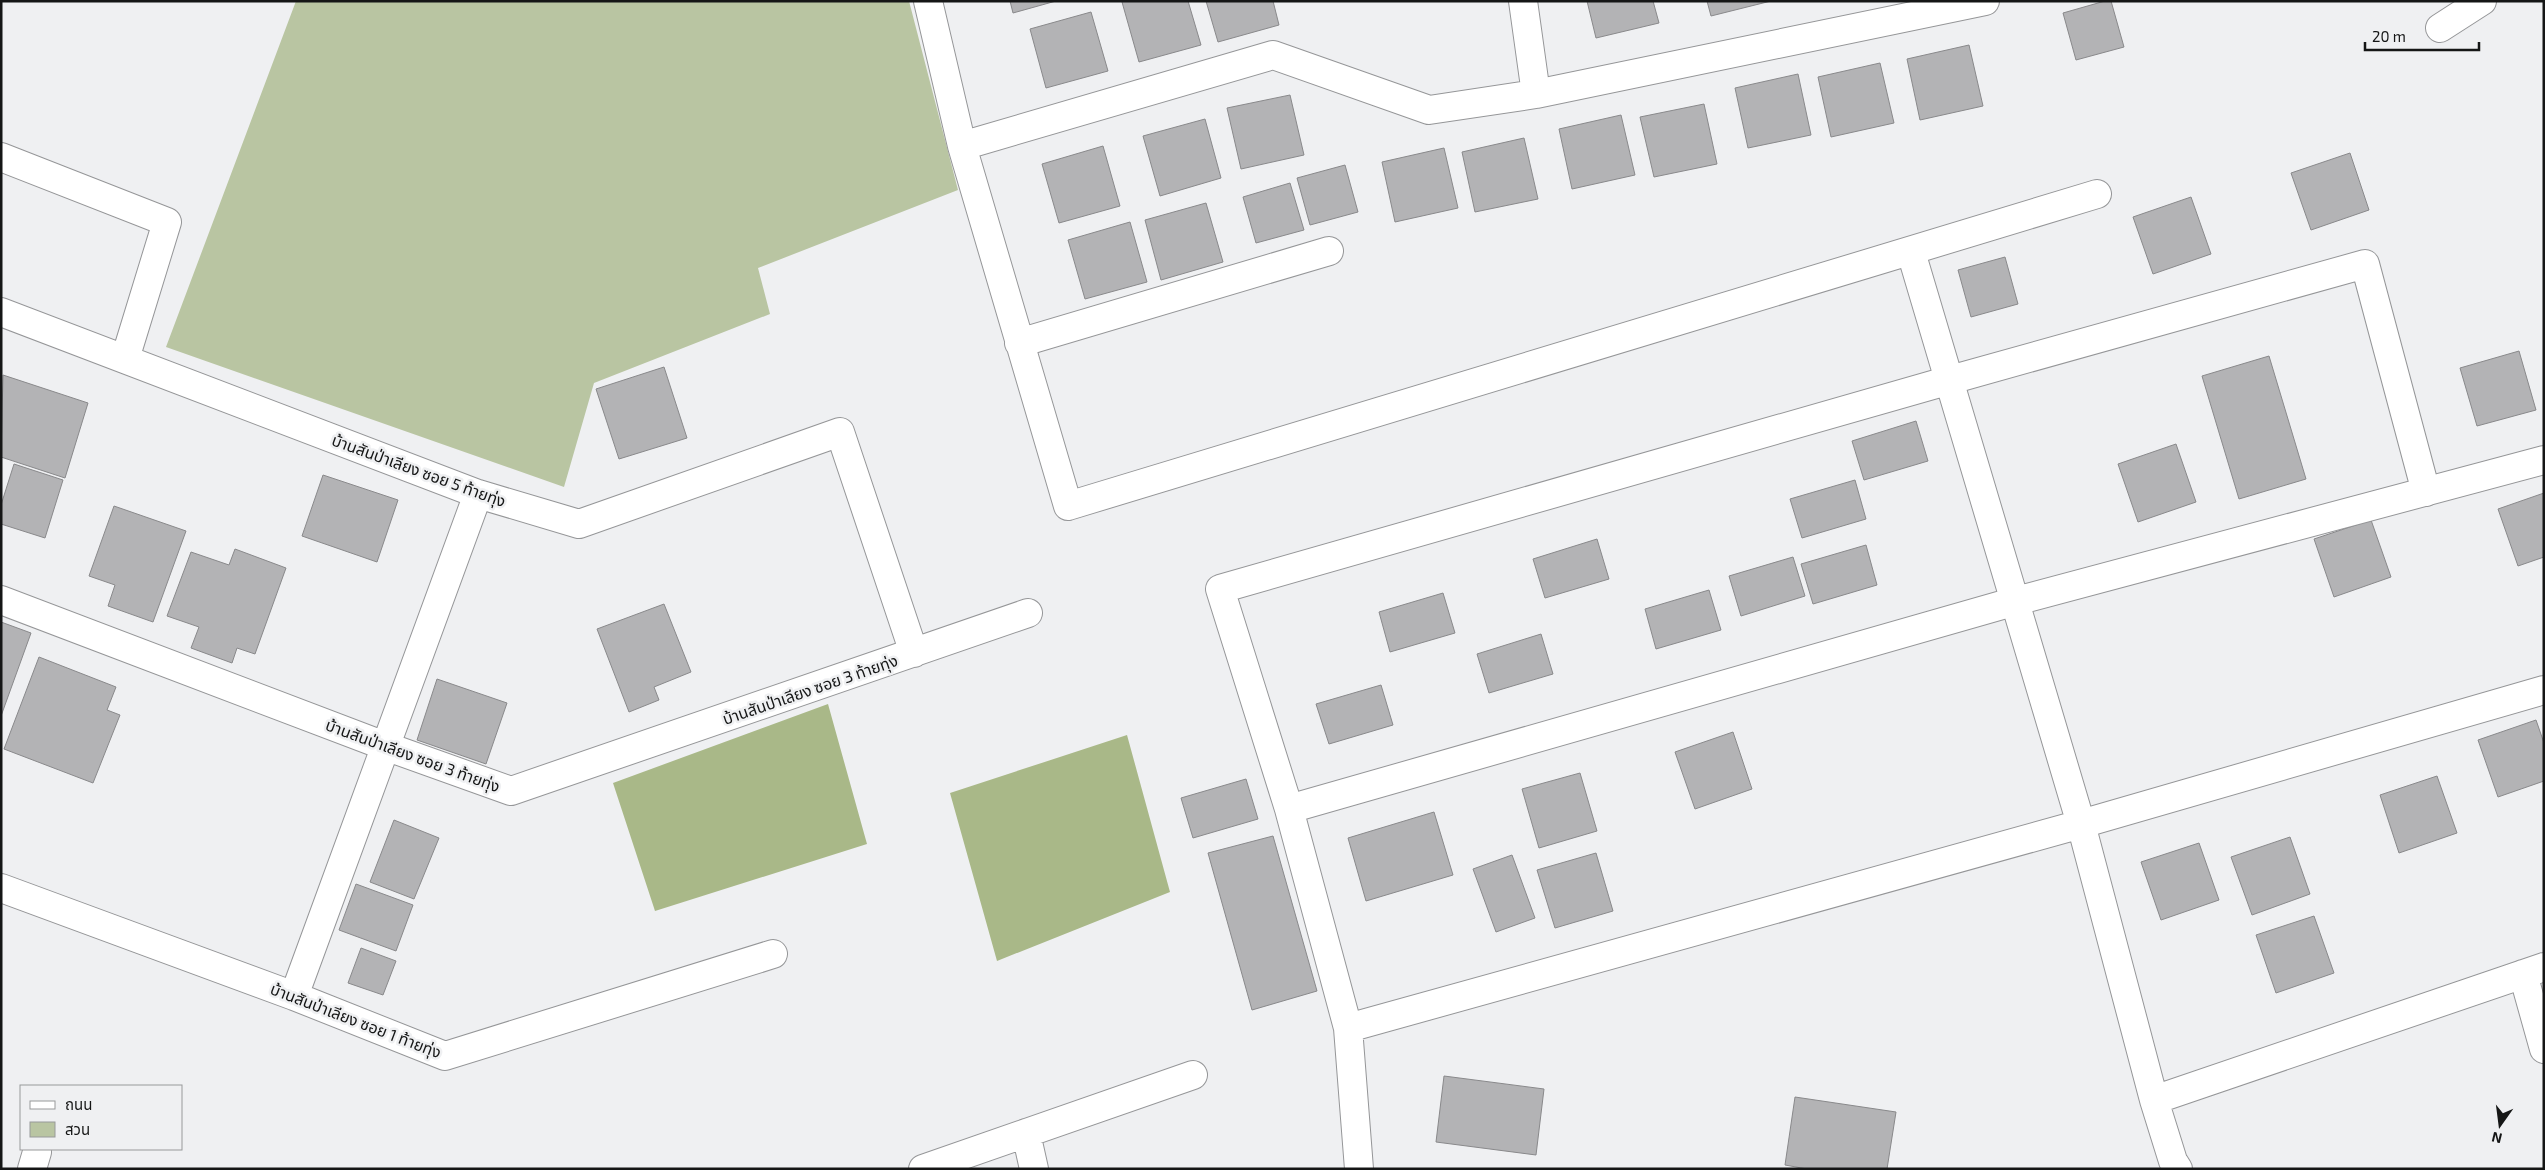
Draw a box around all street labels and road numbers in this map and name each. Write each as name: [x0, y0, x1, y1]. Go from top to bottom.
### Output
street label: บ้านสันป่าเลียง ซอย 5 ท้ายทุ่ง: [329, 430, 509, 511]
street label: บ้านสันป่าเลียง ซอย 3 ท้ายทุ่ง: [720, 650, 900, 729]
street label: บ้านสันป่าเลียง ซอย 3 ท้ายทุ่ง: [323, 715, 503, 796]
street label: บ้านสันป่าเลียง ซอย 1 ท้ายทุ่ง: [267, 979, 444, 1062]

